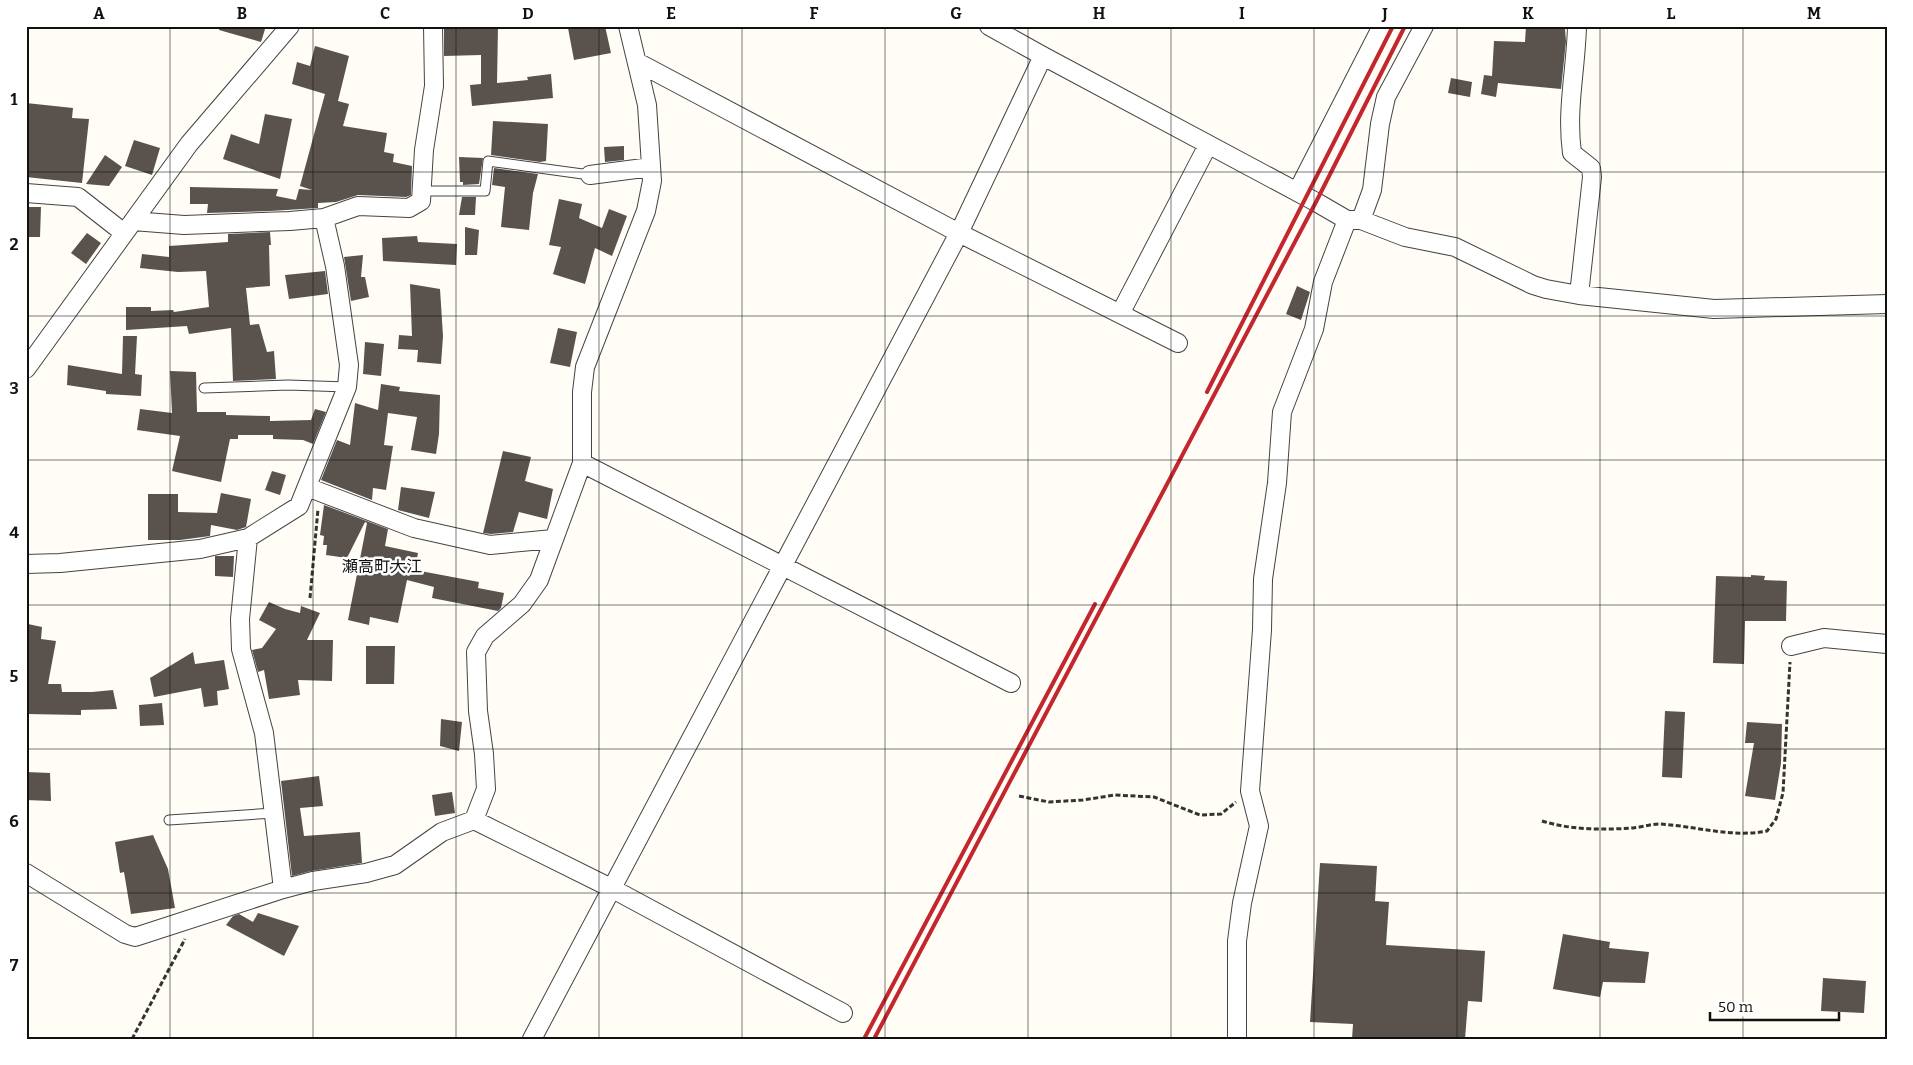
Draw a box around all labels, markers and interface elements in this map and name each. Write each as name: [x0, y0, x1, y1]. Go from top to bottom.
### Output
text: A: [93, 4, 105, 23]
text: B: [237, 4, 247, 23]
text: C: [380, 4, 390, 23]
text: D: [522, 4, 534, 23]
text: E: [666, 4, 676, 23]
text: F: [810, 4, 819, 23]
text: G: [950, 4, 962, 23]
text: H: [1093, 4, 1106, 23]
text: I: [1239, 4, 1245, 23]
text: J: [1381, 4, 1388, 23]
text: K: [1522, 4, 1534, 23]
text: L: [1667, 4, 1676, 23]
text: M: [1807, 4, 1821, 23]
text: 1: [11, 90, 18, 109]
text: 2: [9, 235, 19, 254]
text: 3: [9, 379, 19, 398]
text: 4: [9, 523, 19, 542]
district label: 瀬高町大江: [342, 557, 422, 576]
text: 5: [10, 667, 19, 686]
text: 6: [9, 812, 19, 831]
text: 7: [10, 956, 19, 975]
scale bar: [1710, 990, 1839, 1022]
text: 50 m: [1718, 998, 1754, 1016]

